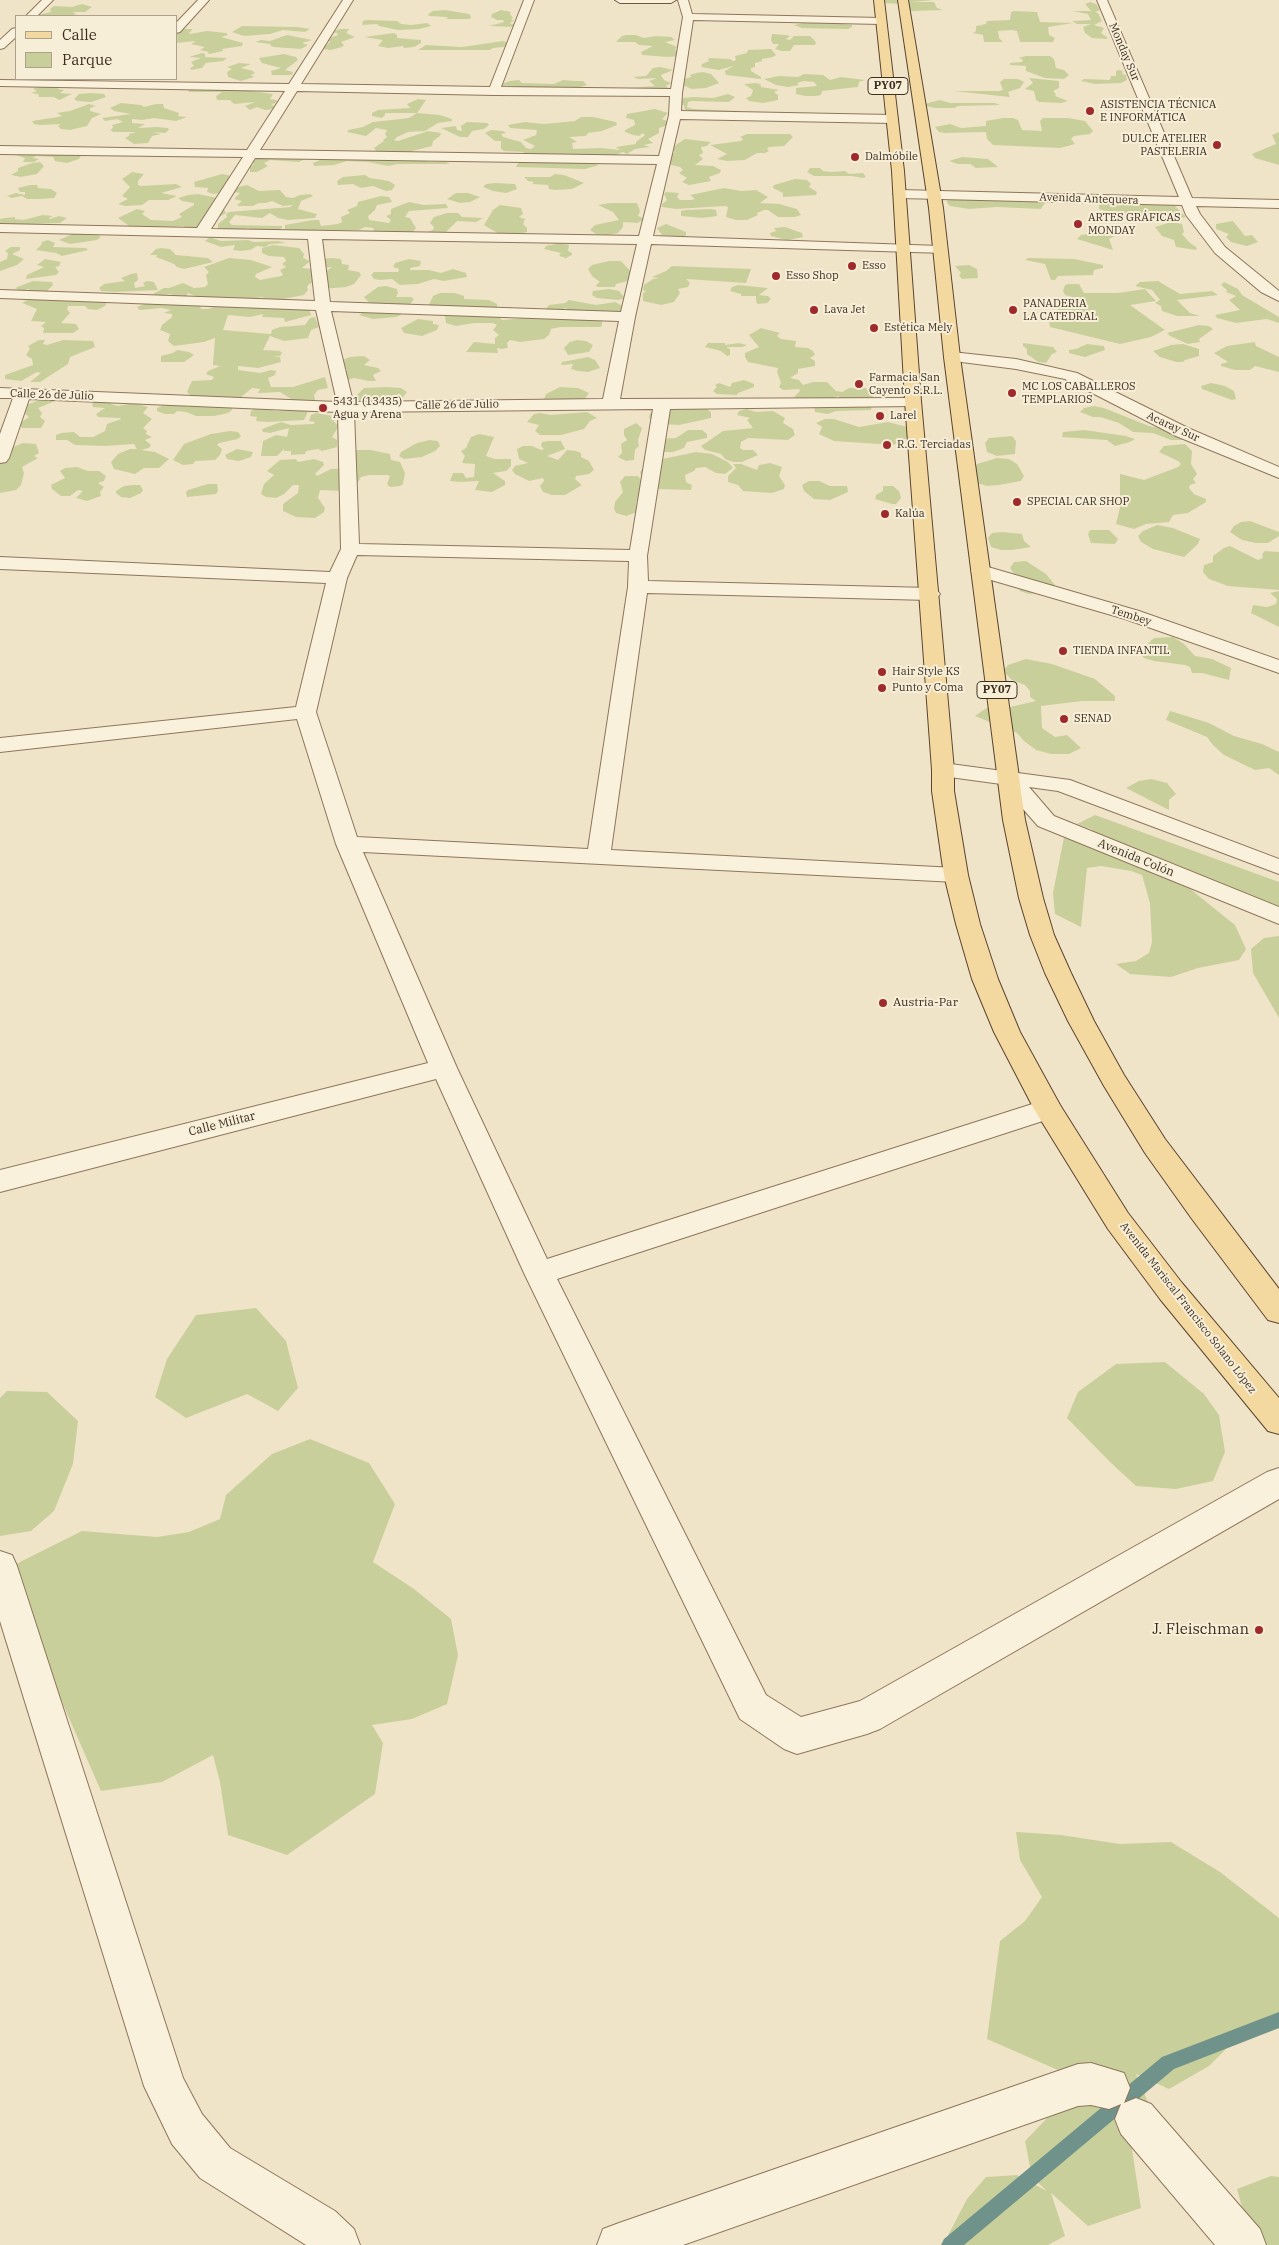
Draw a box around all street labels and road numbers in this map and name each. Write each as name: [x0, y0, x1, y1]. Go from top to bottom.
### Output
street label: Monday Sur: [1106, 21, 1142, 83]
road number: PY07: [868, 78, 908, 94]
street label: Avenida Antequera: [1039, 191, 1139, 207]
street label: Calle 26 de Julio: [10, 387, 94, 403]
street label: Calle 26 de Julio: [415, 398, 499, 412]
street label: Acaray Sur: [1145, 409, 1201, 445]
street label: Tembey: [1109, 603, 1153, 629]
road number: PY07: [977, 682, 1017, 698]
street label: Avenida Colón: [1096, 836, 1176, 880]
street label: Calle Militar: [187, 1109, 257, 1139]
street label: Avenida Mariscal Francisco Solano López: [1117, 1220, 1259, 1396]

